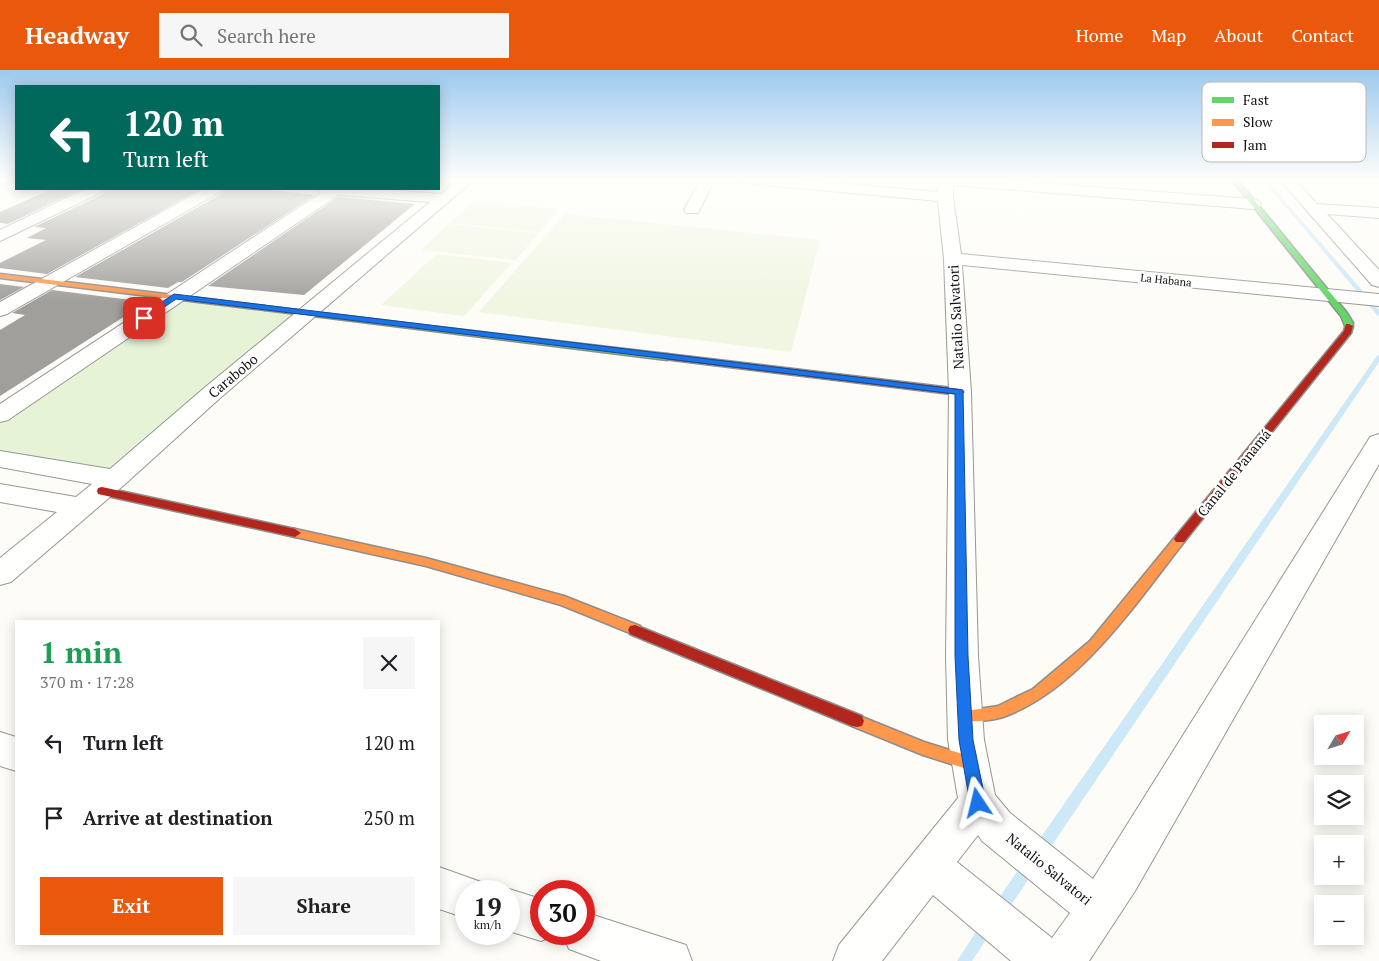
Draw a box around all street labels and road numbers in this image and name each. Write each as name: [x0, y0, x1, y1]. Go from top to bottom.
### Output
street label: Natalio Salvatori: [943, 264, 968, 370]
street label: La Habana: [1140, 270, 1193, 290]
street label: Carabobo: [204, 349, 262, 402]
street label: Canal de Panamá: [1192, 425, 1275, 520]
street label: Natalio Salvatori: [1003, 828, 1096, 909]

